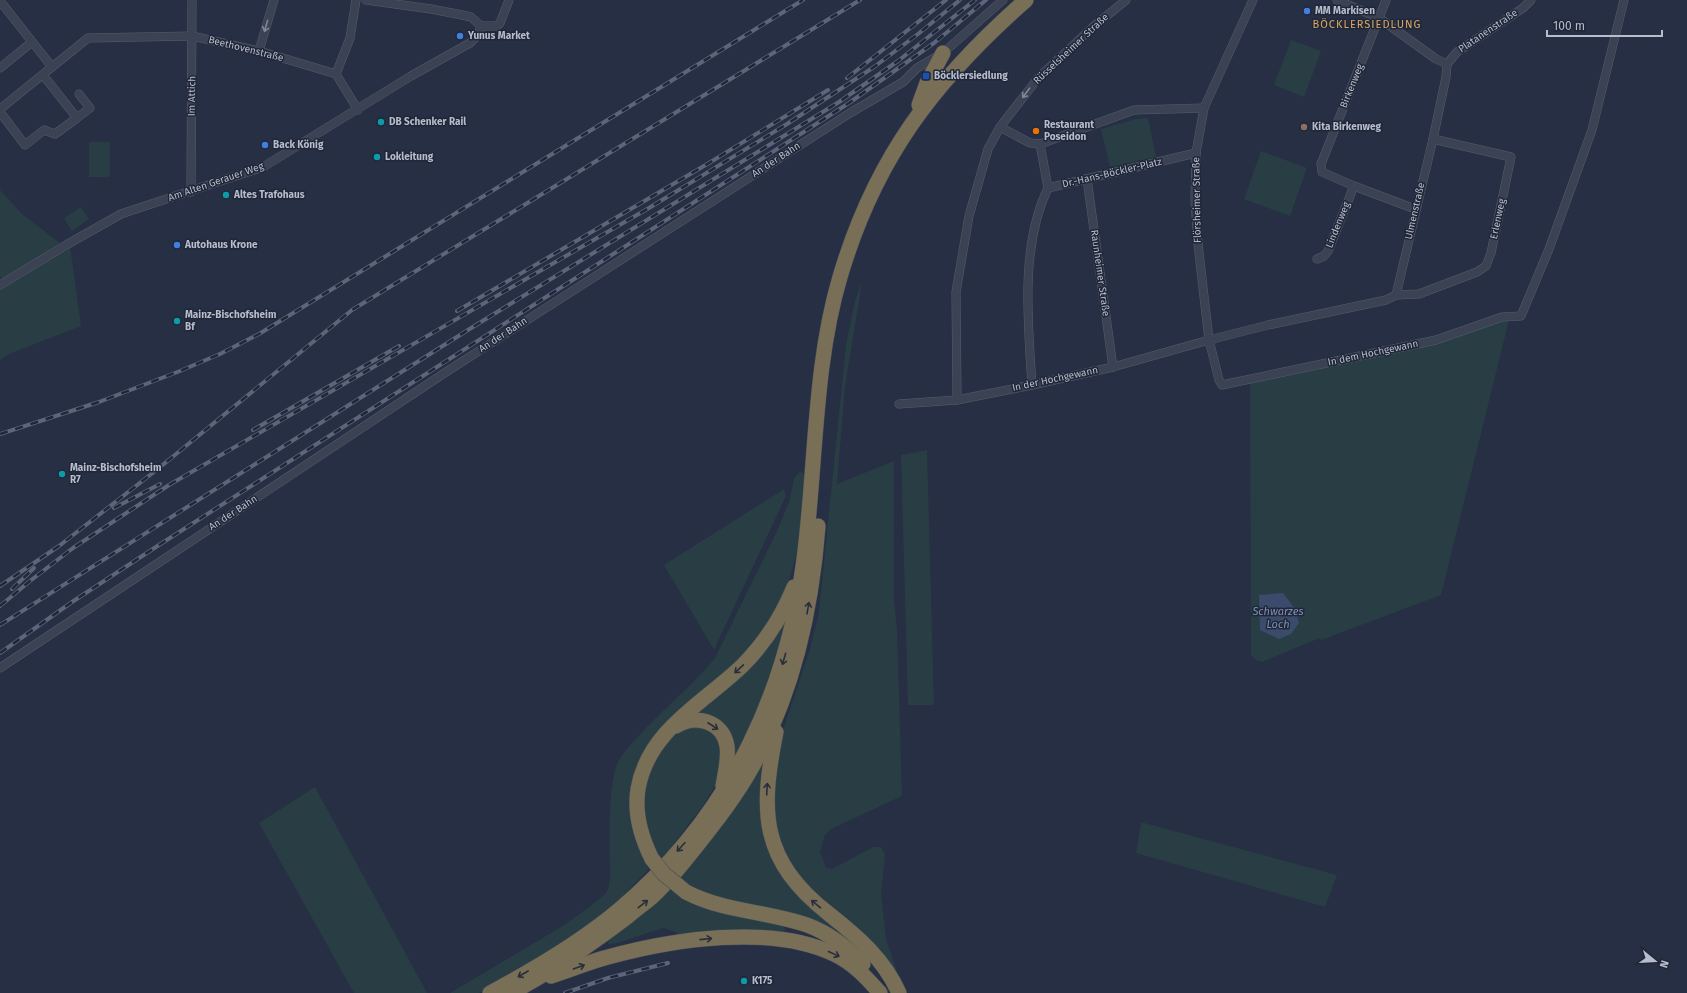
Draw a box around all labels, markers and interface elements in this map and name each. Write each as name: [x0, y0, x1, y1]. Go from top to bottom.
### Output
place label: MM Markisen: [1315, 5, 1375, 17]
marker: MM Markisen: [1302, 6, 1312, 16]
street label: Platanenstraße: [1456, 7, 1520, 55]
street label: Rüsselsheimer Straße: [1031, 11, 1111, 87]
scale bar: [1547, 12, 1662, 38]
district label: BÖCKLERSIEDLUNG: [1312, 17, 1422, 31]
one-way arrow: [262, 19, 270, 32]
text: 100 m: [1553, 19, 1585, 33]
place label: Yunus Market: [467, 30, 530, 42]
marker: Yunus Market: [455, 31, 465, 41]
street label: Beethovenstraße: [207, 34, 285, 64]
street label: Birkenweg: [1338, 61, 1367, 110]
place label: Böcklersiedlung: [934, 70, 1008, 82]
marker: Böcklersiedlung: [921, 71, 931, 81]
street label: Im Attich: [186, 76, 198, 116]
one-way arrow: [1022, 88, 1031, 99]
place label: DB Schenker Rail: [389, 116, 466, 128]
marker: DB Schenker Rail: [376, 117, 386, 127]
place label: Restaurant Poseidon: [1044, 119, 1094, 143]
place label: Kita Birkenweg: [1312, 121, 1381, 133]
marker: Kita Birkenweg: [1299, 122, 1309, 132]
marker: Restaurant Poseidon: [1031, 126, 1041, 136]
place label: Back König: [273, 139, 324, 151]
marker: Back König: [260, 140, 270, 150]
street label: An der Bahn: [749, 140, 803, 180]
place label: Lokleitung: [385, 151, 434, 163]
marker: Lokleitung: [372, 152, 382, 162]
street label: Dr.-Hans-Böckler-Platz: [1061, 156, 1164, 190]
street label: Flörsheimer Straße: [1190, 157, 1204, 243]
street label: Am Alten Gerauer Weg: [167, 160, 266, 204]
street label: Ulmenstraße: [1403, 181, 1427, 241]
place label: Altes Trafohaus: [233, 189, 305, 201]
marker: Altes Trafohaus: [221, 190, 231, 200]
street label: Erlenweg: [1488, 197, 1508, 240]
street label: Lindenweg: [1323, 199, 1353, 250]
street label: Raunheimer Straße: [1088, 229, 1112, 317]
place label: Autohaus Krone: [184, 239, 258, 251]
marker: Autohaus Krone: [172, 240, 182, 250]
place label: Mainz-Bischofsheim Bf: [185, 309, 276, 333]
street label: An der Bahn: [476, 315, 530, 355]
marker: Mainz-Bischofsheim Bf: [172, 316, 182, 326]
street label: In dem Hochgewann: [1327, 338, 1419, 368]
street label: In der Hochgewann: [1011, 364, 1099, 394]
place label: Mainz-Bischofsheim R7: [70, 462, 161, 486]
marker: Mainz-Bischofsheim R7: [57, 469, 67, 479]
street label: An der Bahn: [206, 493, 260, 533]
one-way arrow: [804, 601, 812, 614]
water label: Schwarzes Loch: [1251, 605, 1304, 631]
one-way arrow: [780, 652, 787, 665]
one-way arrow: [734, 664, 744, 673]
one-way arrow: [708, 722, 719, 730]
one-way arrow: [763, 783, 771, 796]
one-way arrow: [677, 842, 686, 852]
one-way arrow: [637, 899, 648, 908]
one-way arrow: [811, 899, 822, 908]
one-way arrow: [699, 935, 712, 943]
north arrow: [1635, 941, 1675, 981]
one-way arrow: [827, 951, 839, 958]
text: N: [1657, 958, 1671, 969]
one-way arrow: [573, 962, 585, 970]
one-way arrow: [517, 971, 529, 979]
place label: K175: [752, 975, 773, 987]
marker: K175: [739, 976, 749, 986]

